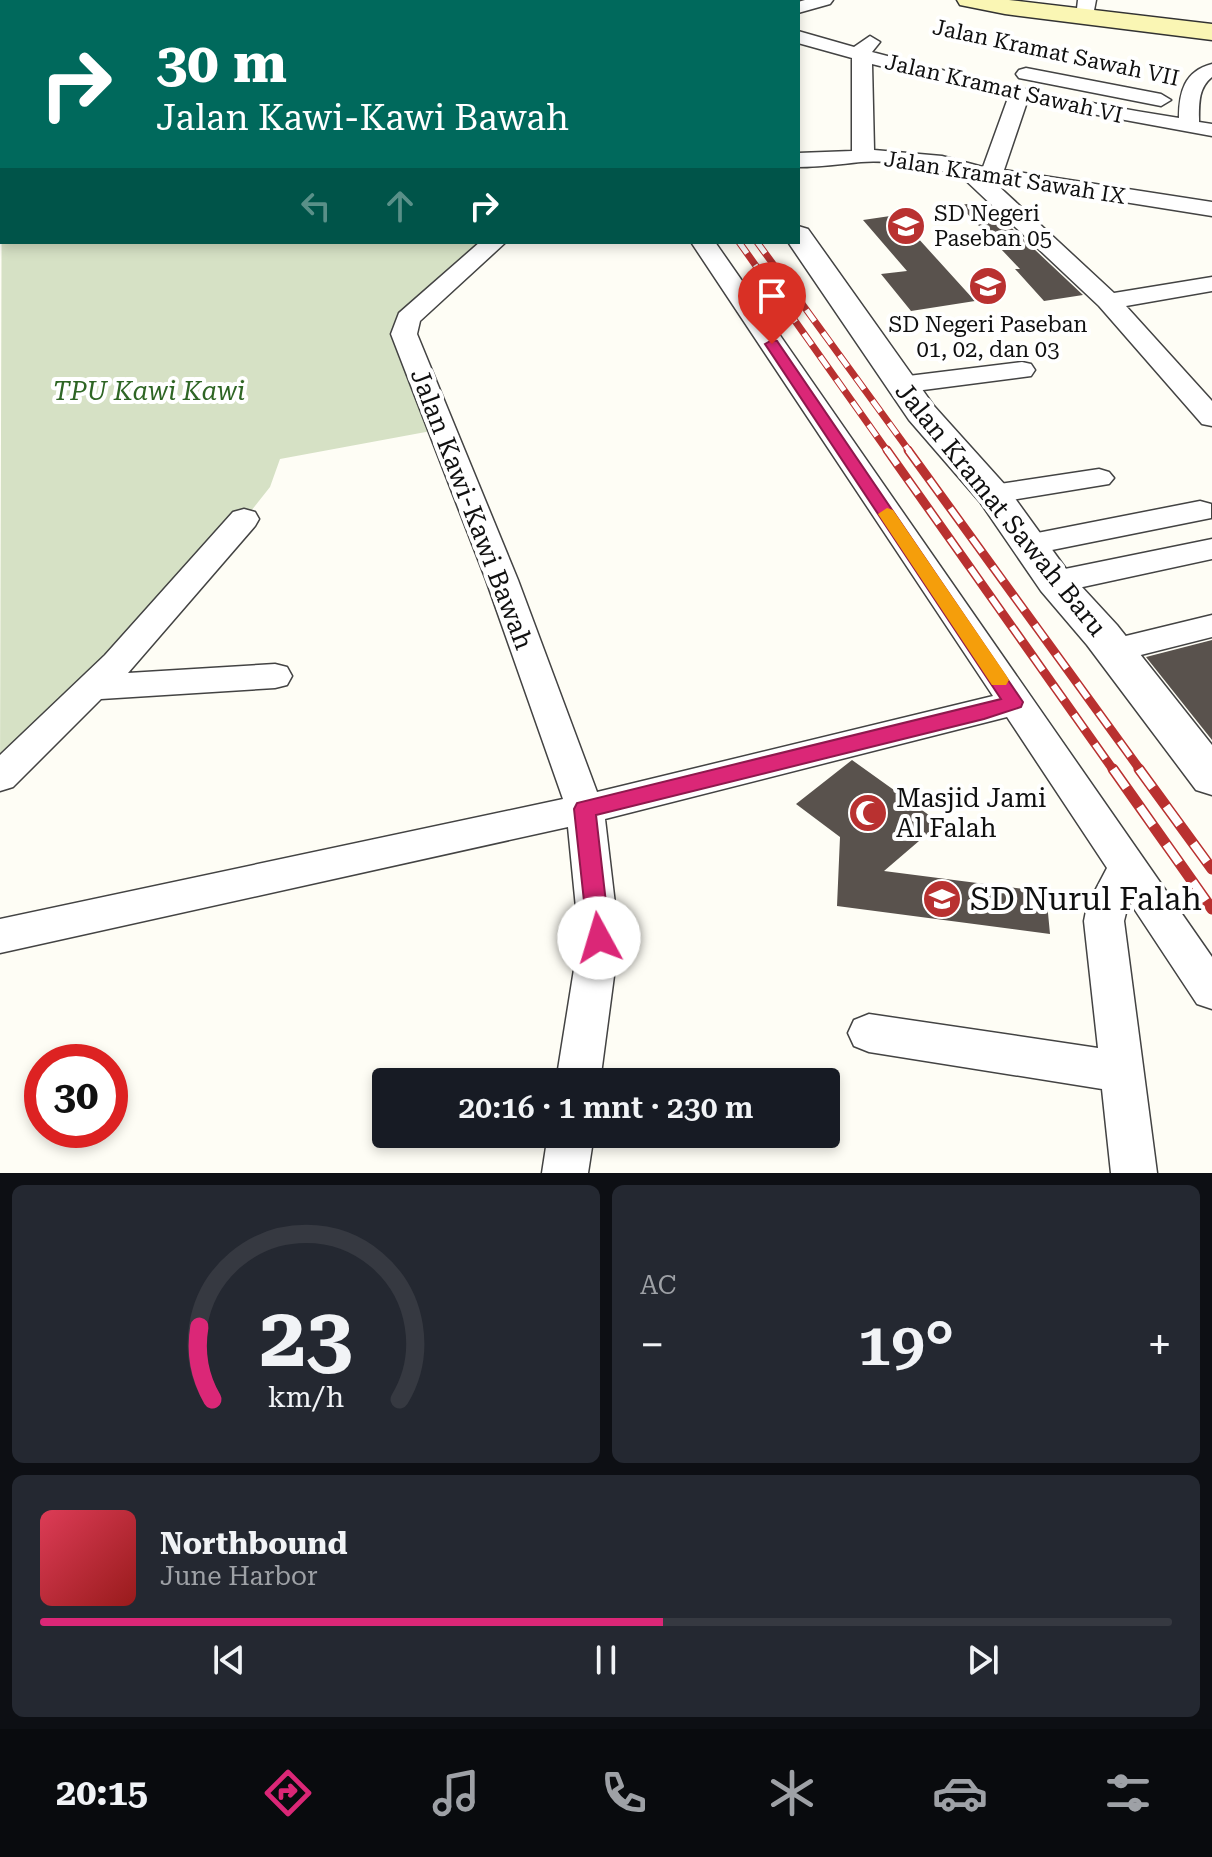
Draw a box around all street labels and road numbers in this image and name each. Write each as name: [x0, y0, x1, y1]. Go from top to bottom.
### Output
street label: Jalan Kramat Sawah VII: [930, 13, 1182, 91]
street label: Jalan Kramat Sawah VI: [883, 48, 1125, 128]
street label: Jalan Kramat Sawah IX: [882, 146, 1127, 209]
street label: Jalan Kawi-Kawi Bawah: [405, 364, 540, 654]
street label: Jalan Kramat Sawah Baru: [889, 376, 1113, 642]

